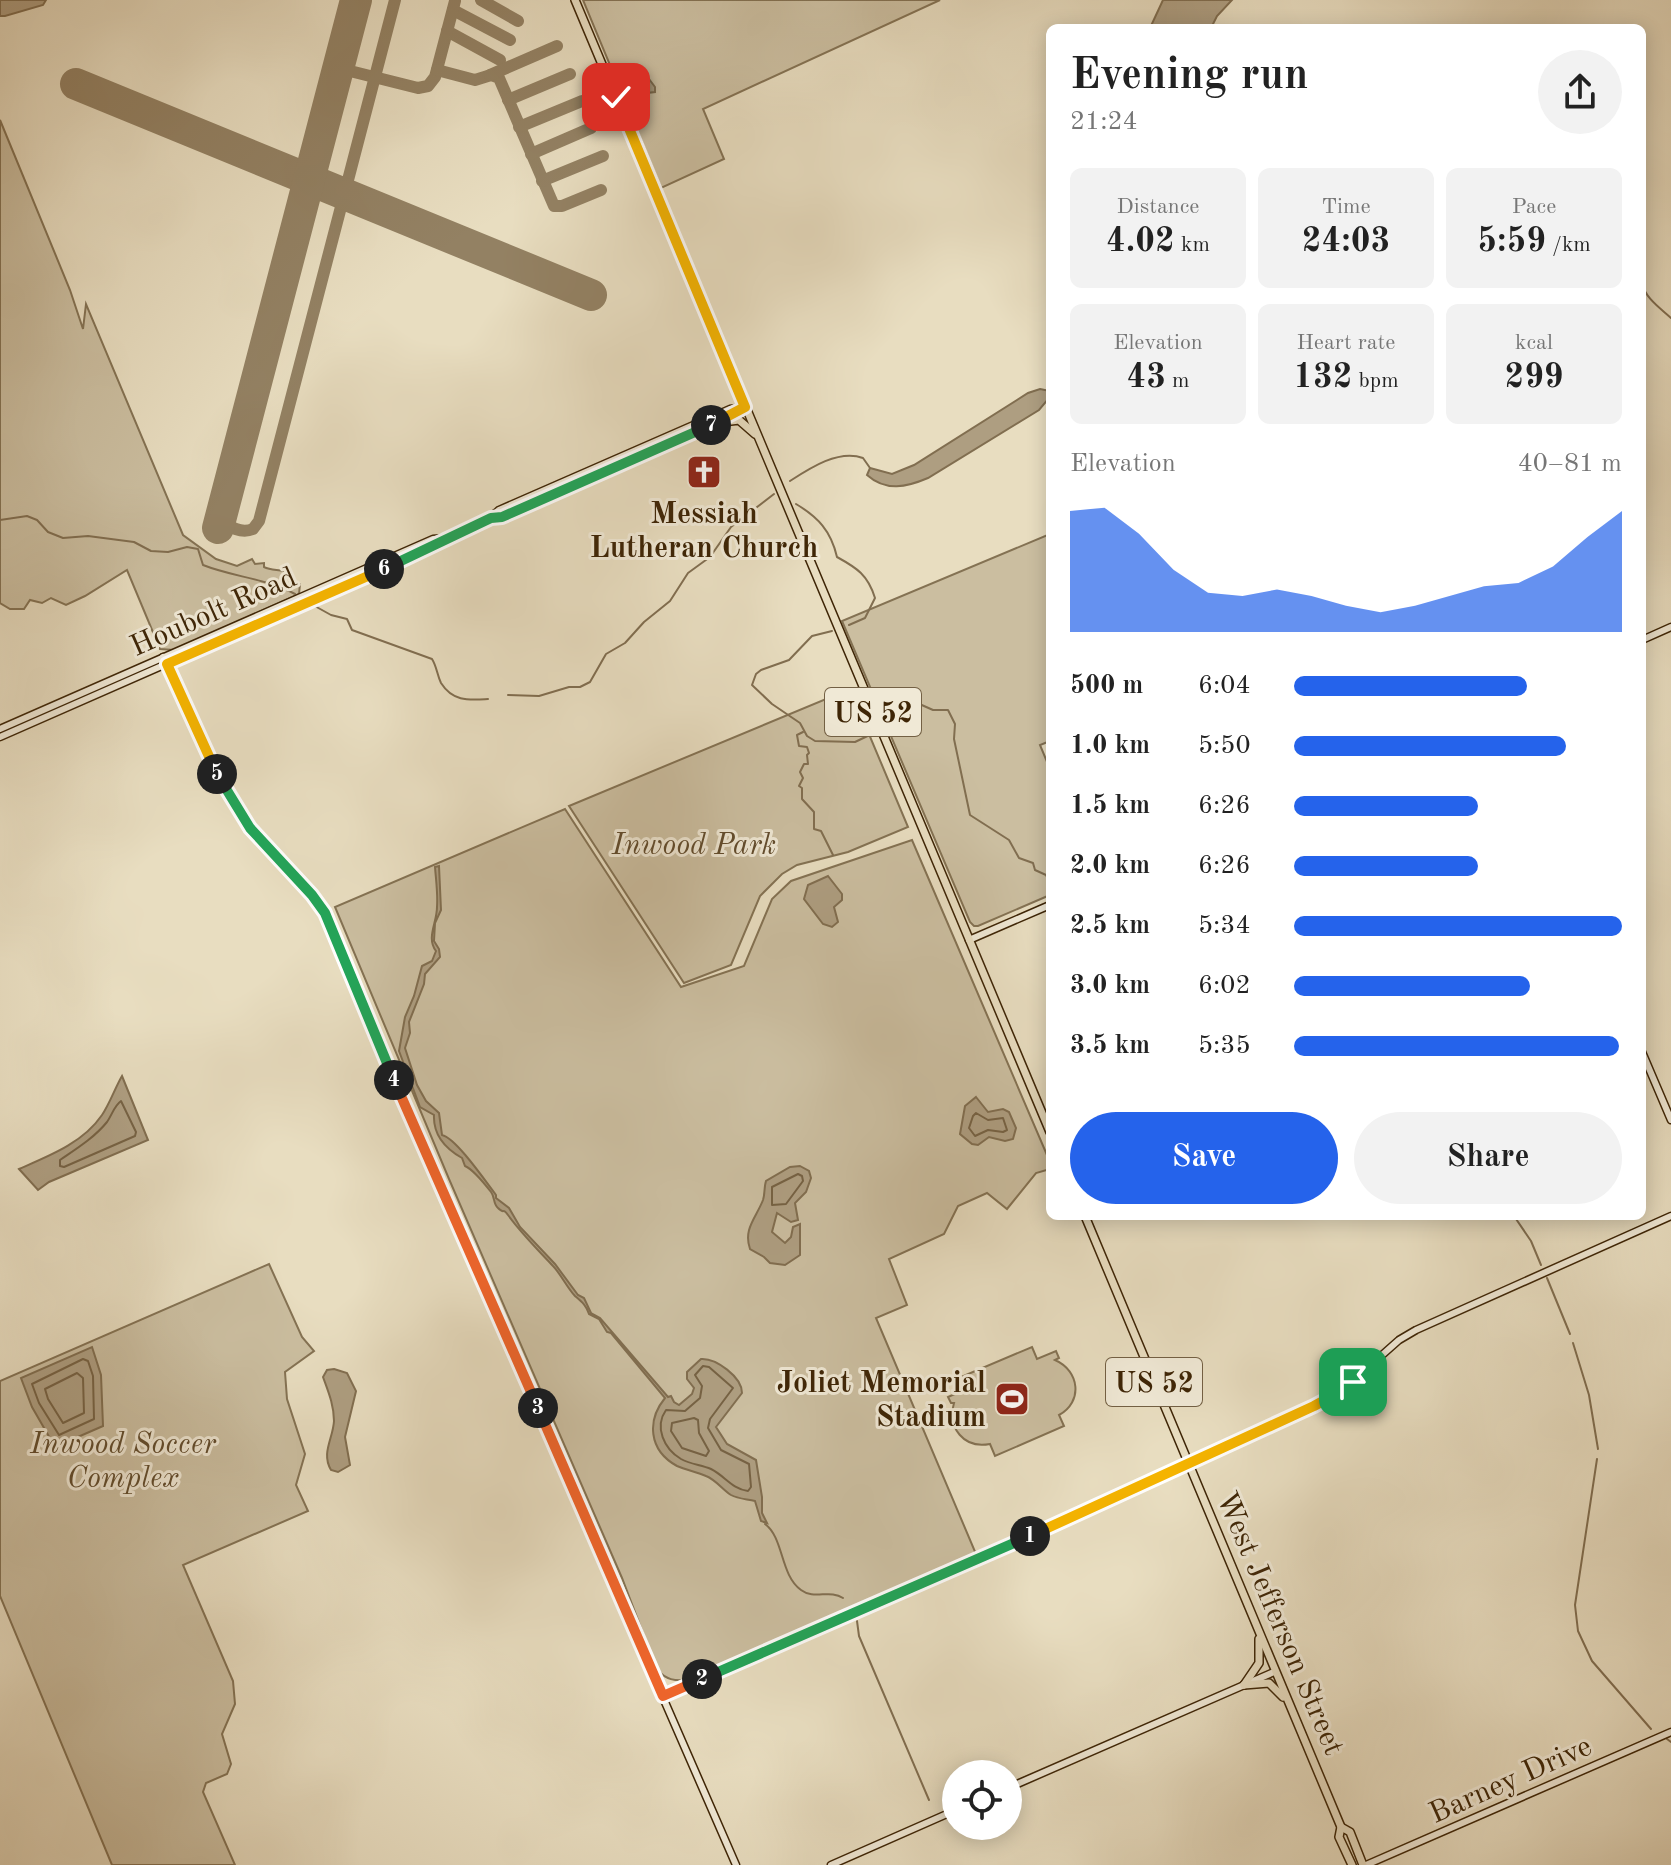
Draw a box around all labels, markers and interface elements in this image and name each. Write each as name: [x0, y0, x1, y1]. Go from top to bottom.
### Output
button: share: [1538, 50, 1622, 134]
text: Evening run: [1070, 54, 1308, 98]
pin: [582, 63, 650, 131]
icon: check: [594, 75, 638, 119]
text: 21:24: [1070, 109, 1138, 135]
text: Distance: [1117, 196, 1199, 218]
text: Time: [1321, 196, 1371, 218]
text: Pace: [1512, 196, 1556, 218]
text: 4.02: [1106, 225, 1175, 259]
text: 24:03: [1302, 225, 1390, 259]
text: 5:59: [1477, 225, 1546, 259]
text: km: [1175, 234, 1210, 256]
text: /km: [1546, 234, 1591, 256]
text: Elevation: [1113, 332, 1203, 354]
text: Heart rate: [1297, 332, 1395, 354]
text: kcal: [1515, 332, 1553, 354]
text: 43: [1126, 361, 1166, 395]
text: 132: [1293, 361, 1352, 395]
text: 299: [1504, 361, 1564, 395]
text: m: [1166, 370, 1190, 392]
text: bpm: [1352, 370, 1399, 392]
pin: 7: [691, 405, 731, 445]
text: 7: [705, 414, 717, 436]
text: Elevation: [1070, 451, 1176, 477]
text: 40–81 m: [1518, 451, 1622, 477]
church icon: Messiah Lutheran Church: [685, 453, 723, 491]
place label: Messiah Lutheran Church: [590, 500, 818, 564]
pin: 6: [364, 549, 404, 589]
text: 6: [378, 558, 390, 580]
street label: Houbolt Road: [126, 563, 302, 663]
text: 500 m: [1070, 673, 1143, 699]
text: 6:04: [1198, 673, 1251, 699]
road number: US 52: [825, 688, 921, 736]
text: 1.0 km: [1070, 733, 1150, 759]
text: 5:50: [1198, 733, 1251, 759]
pin: 5: [197, 754, 237, 794]
text: 5: [211, 763, 223, 785]
text: 1.5 km: [1070, 793, 1150, 819]
text: 6:26: [1198, 793, 1251, 819]
park label: Inwood Park: [611, 831, 776, 861]
text: 2.0 km: [1070, 853, 1150, 879]
text: 6:26: [1198, 853, 1251, 879]
text: 2.5 km: [1070, 913, 1150, 939]
text: 5:34: [1198, 913, 1251, 939]
text: 3.0 km: [1070, 973, 1150, 999]
text: 6:02: [1198, 973, 1251, 999]
text: 3.5 km: [1070, 1033, 1150, 1059]
text: 5:35: [1198, 1033, 1251, 1059]
pin: 4: [374, 1060, 414, 1100]
text: 4: [388, 1069, 400, 1091]
button: Save: [1070, 1112, 1338, 1204]
button: Share: [1354, 1112, 1622, 1204]
pin: [1319, 1348, 1387, 1416]
road number: US 52: [1106, 1358, 1202, 1406]
icon: arrive: [1331, 1360, 1375, 1404]
place label: Joliet Memorial Stadium: [777, 1369, 986, 1433]
sports icon: Joliet Memorial Stadium: [993, 1380, 1031, 1418]
pin: 3: [518, 1388, 558, 1428]
text: 3: [532, 1397, 544, 1419]
park label: Inwood Soccer Complex: [29, 1430, 217, 1494]
street label: West Jefferson Street: [1210, 1488, 1348, 1760]
pin: 1: [1010, 1516, 1050, 1556]
text: 1: [1024, 1525, 1036, 1547]
pin: 2: [682, 1659, 722, 1699]
text: 2: [696, 1668, 708, 1690]
street label: Barney Drive: [1425, 1732, 1596, 1830]
map controls: [942, 1760, 1022, 1840]
button: locate: [942, 1760, 1022, 1840]

